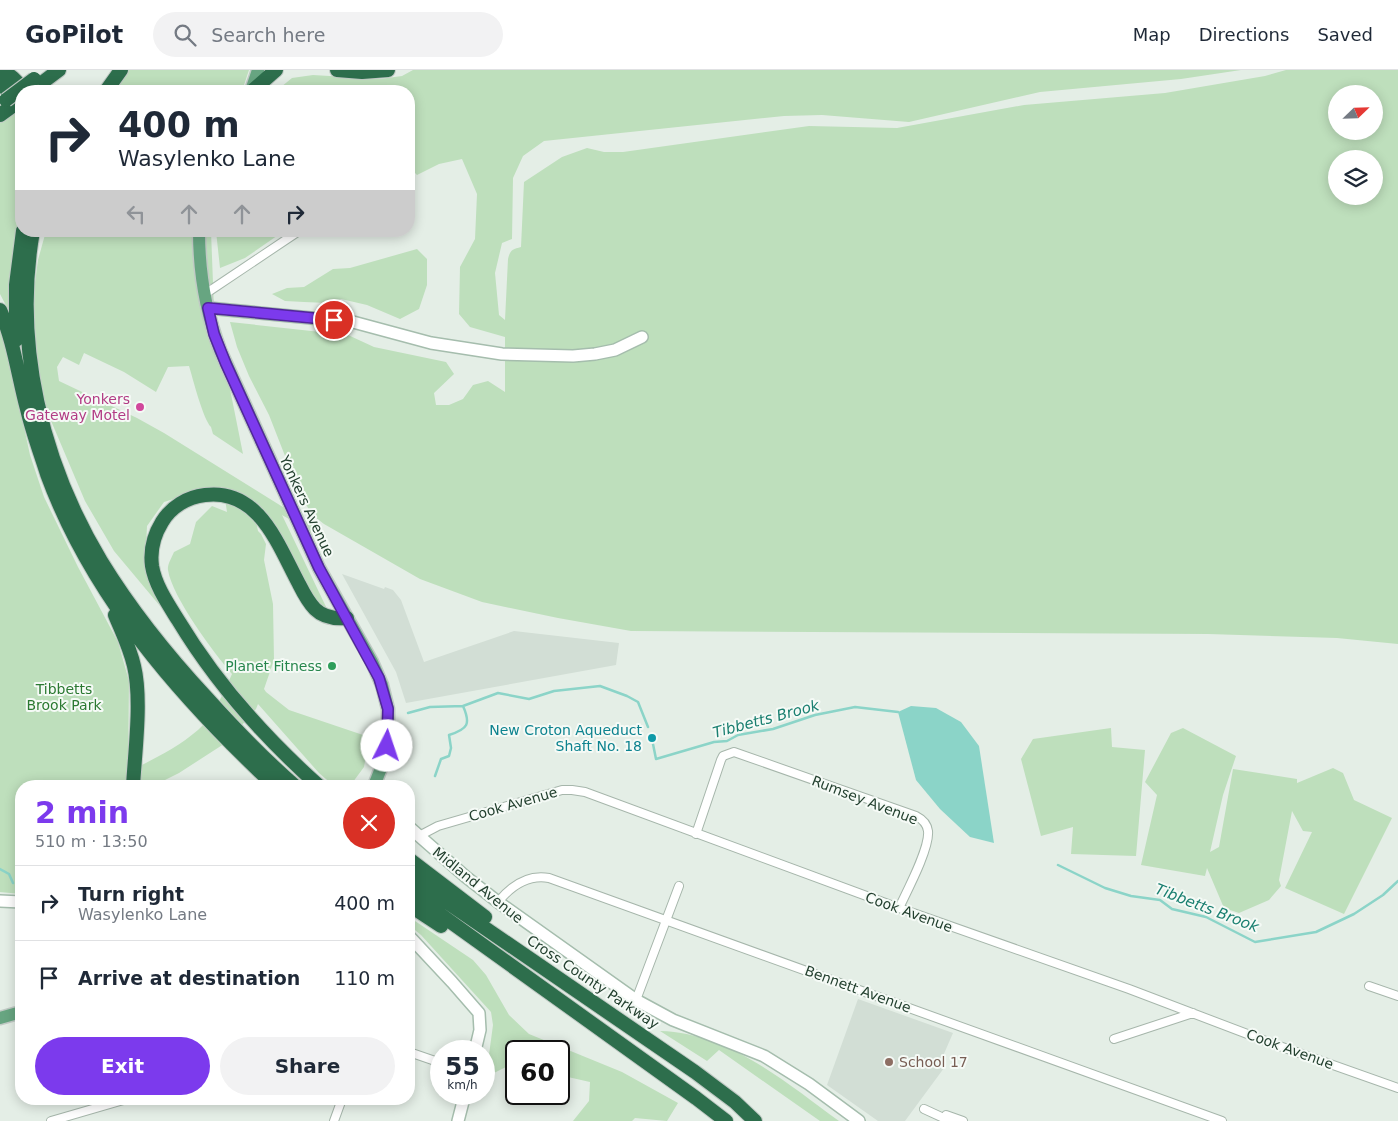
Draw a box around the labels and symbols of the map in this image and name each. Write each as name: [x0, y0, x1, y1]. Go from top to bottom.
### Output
north arrow: [1328, 85, 1382, 140]
pin: [313, 299, 355, 341]
place label: Yonkers Gateway Motel: [25, 391, 130, 423]
marker: Yonkers Gateway Motel: [134, 401, 146, 413]
street label: Yonkers Avenue: [276, 452, 337, 559]
place label: Planet Fitness: [225, 658, 322, 674]
marker: Planet Fitness: [326, 660, 338, 672]
park label: Tibbetts Brook Park: [27, 681, 102, 713]
water label: Tibbetts Brook: [711, 696, 822, 742]
position arrow: [360, 719, 412, 771]
place label: New Croton Aqueduct Shaft No. 18: [489, 722, 643, 754]
marker: New Croton Aqueduct Shaft No. 18: [646, 732, 658, 744]
street label: Rumsey Avenue: [810, 772, 920, 828]
street label: Cook Avenue: [467, 784, 559, 824]
street label: Midland Avenue: [430, 844, 526, 926]
water label: Tibbetts Brook: [1153, 880, 1263, 936]
street label: Cook Avenue: [863, 889, 955, 935]
street label: Cross County Parkway: [524, 932, 662, 1032]
street label: Bennett Avenue: [803, 962, 913, 1016]
street label: Cook Avenue: [1244, 1026, 1336, 1072]
speed limit sign: 60: [505, 1040, 570, 1105]
place label: School 17: [899, 1054, 968, 1070]
marker: School 17: [883, 1056, 895, 1068]

